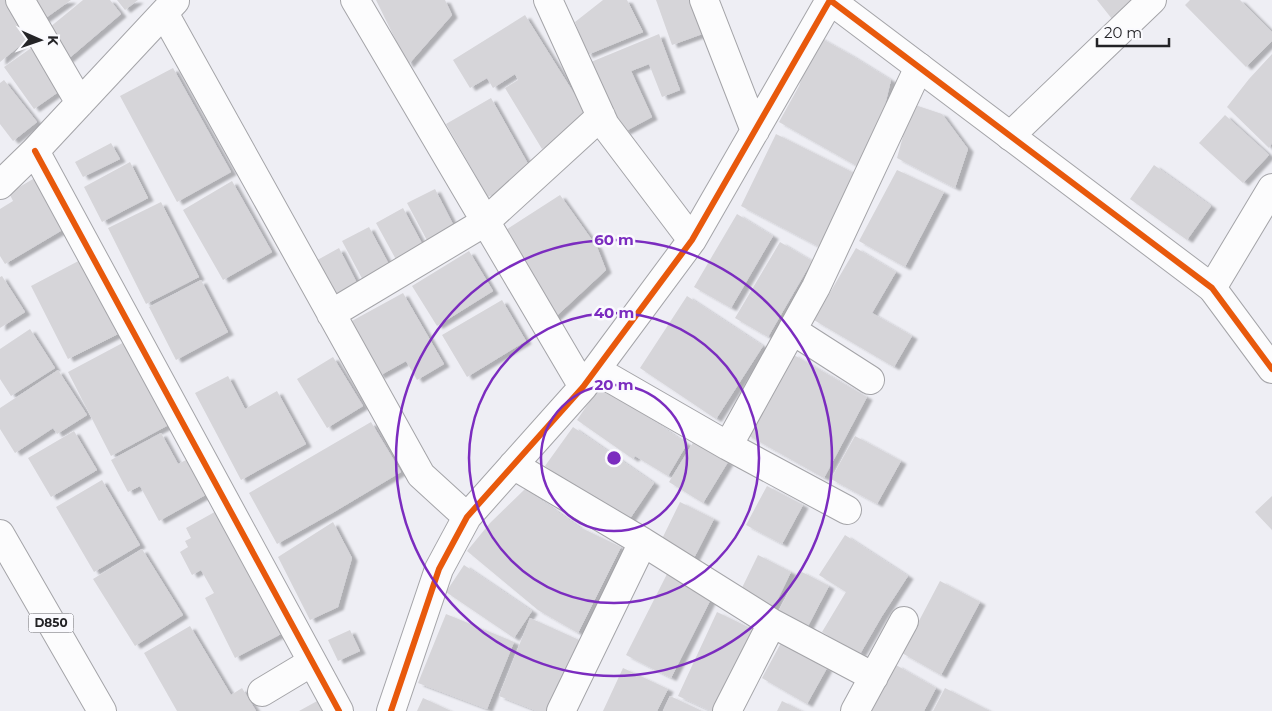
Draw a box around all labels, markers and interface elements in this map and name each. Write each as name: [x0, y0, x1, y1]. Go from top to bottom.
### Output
north arrow: [15, 15, 65, 65]
scale bar: [1097, 15, 1170, 47]
text: 20 m: [1104, 23, 1142, 42]
text: K: [44, 35, 62, 47]
text: 60 m: [594, 230, 634, 249]
text: 40 m: [594, 303, 634, 322]
text: 20 m: [594, 375, 634, 394]
centre of rings: [605, 449, 623, 467]
road number: D850: [28, 614, 74, 632]

